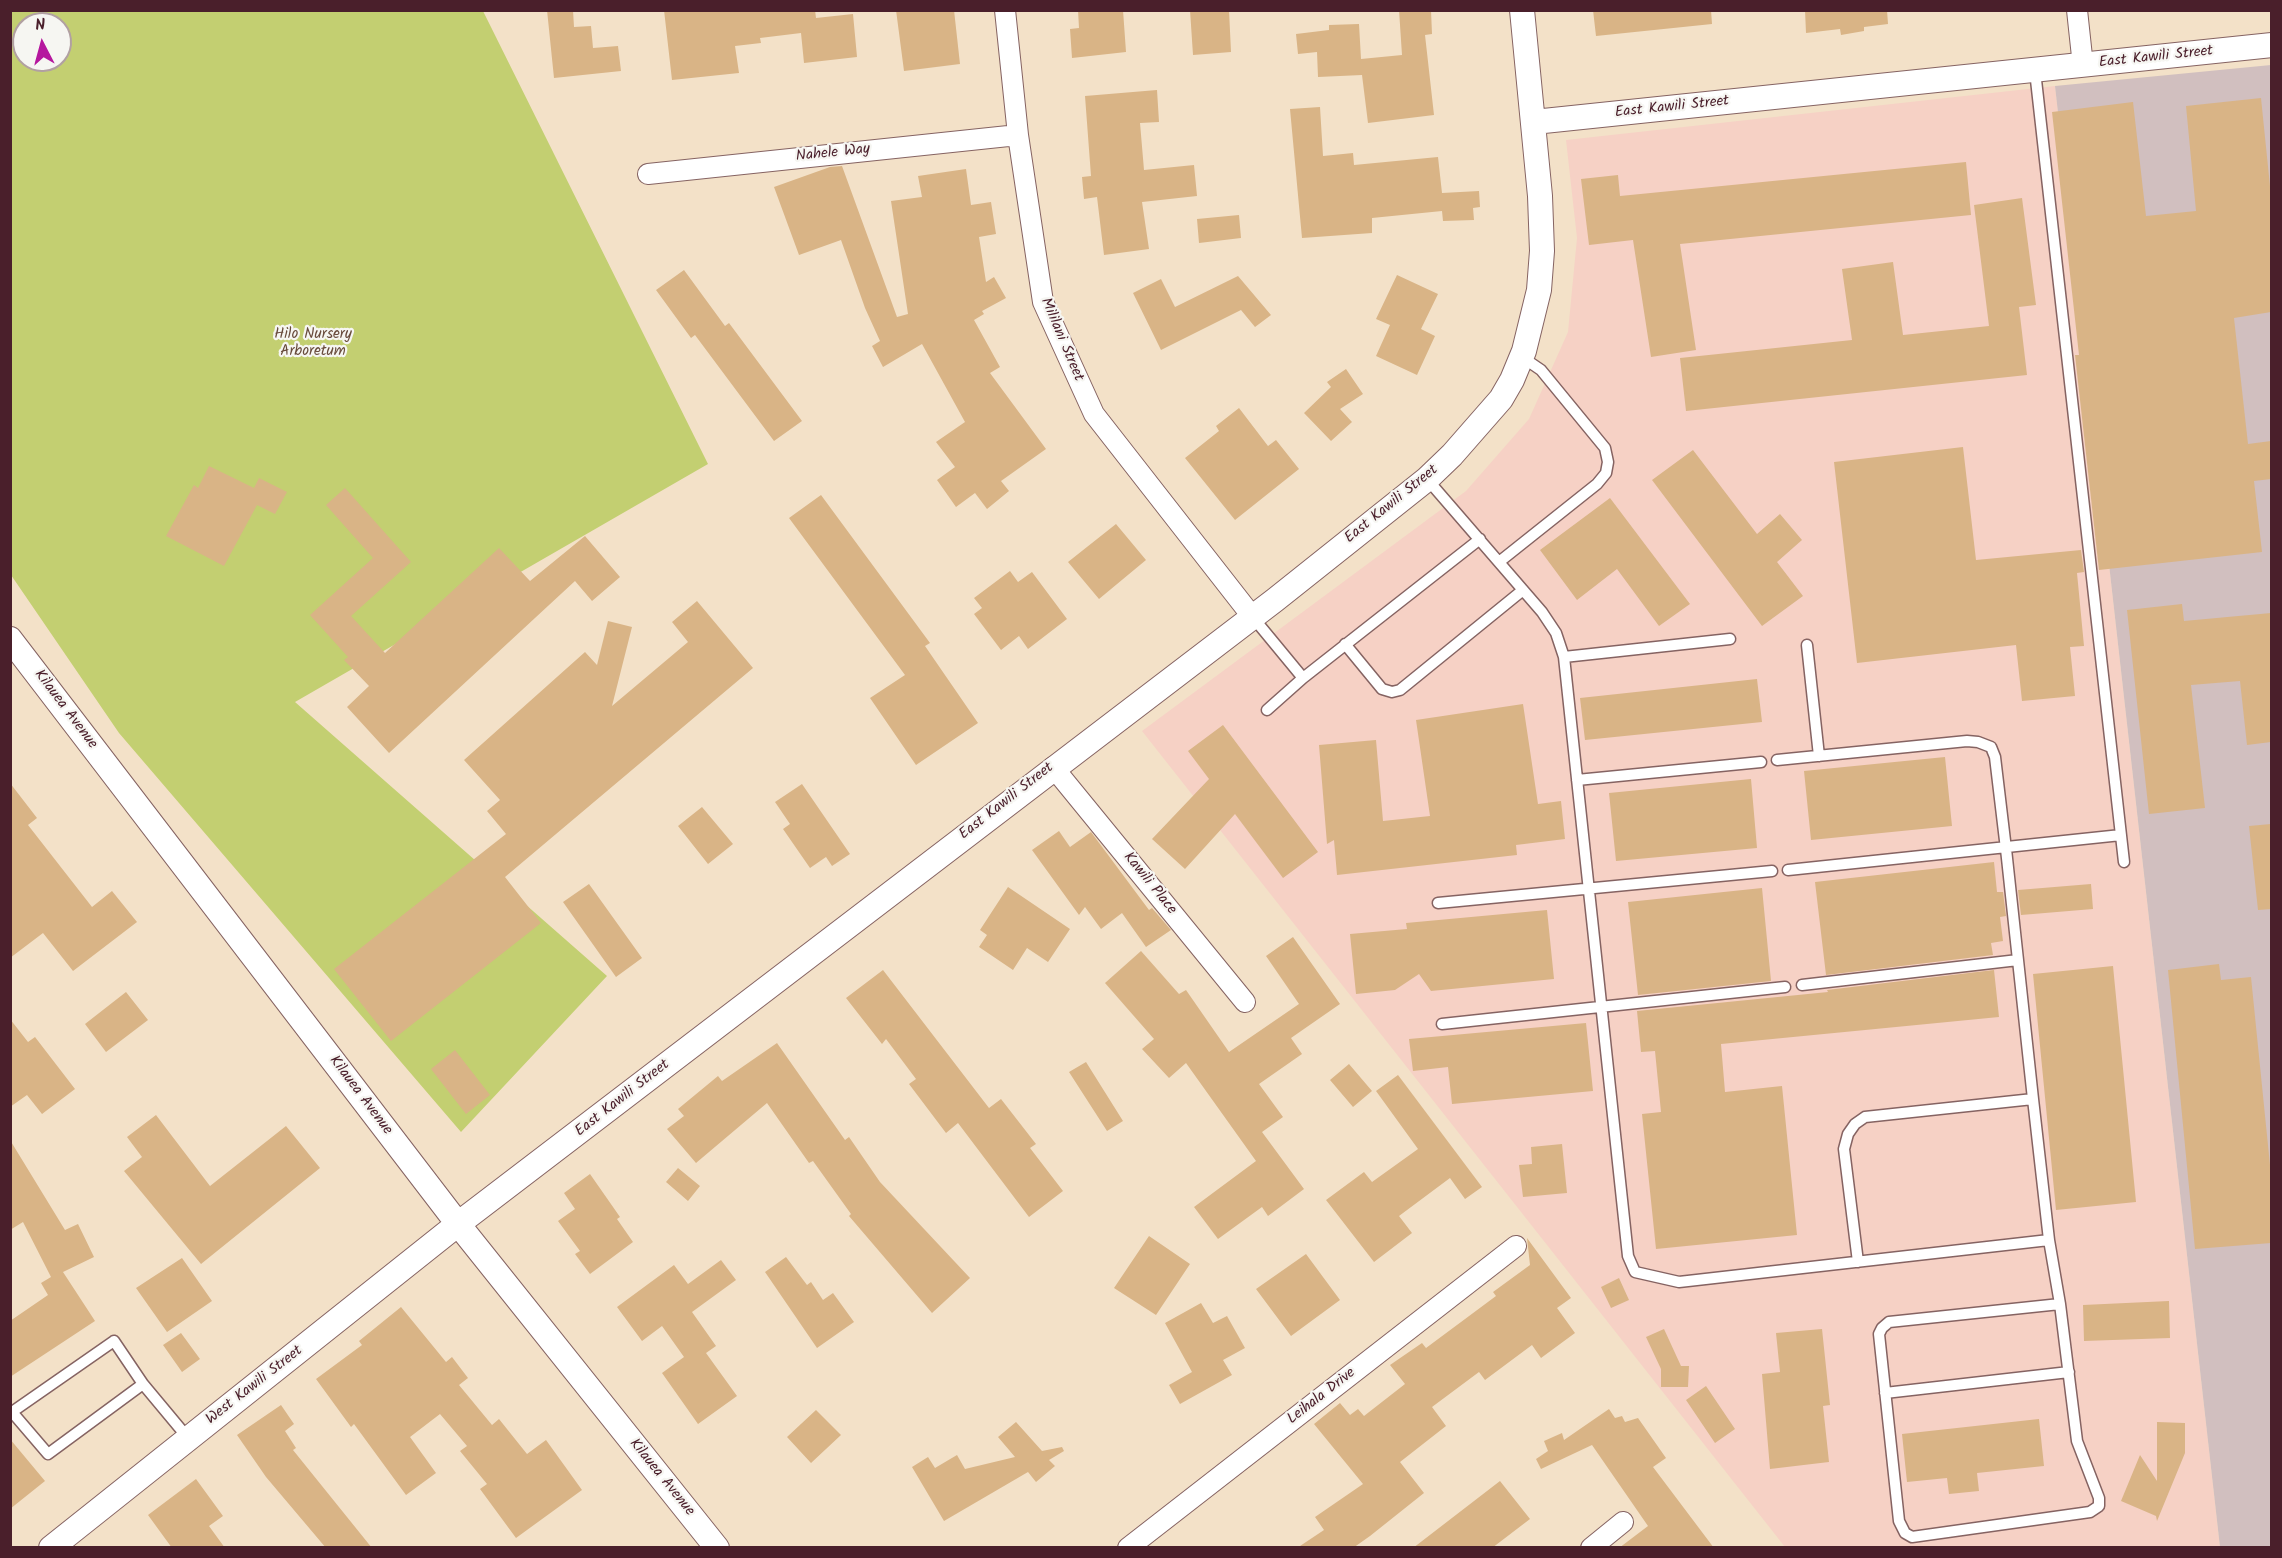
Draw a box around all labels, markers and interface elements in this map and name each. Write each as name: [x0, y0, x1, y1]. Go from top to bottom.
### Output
north arrow: [12, 12, 72, 72]
text: N: [34, 13, 47, 39]
street label: East Kawili Street: [2098, 43, 2214, 73]
street label: East Kawili Street: [1614, 93, 1730, 123]
street label: Nahele Way: [795, 141, 871, 167]
street label: Mililani Street: [1035, 296, 1087, 384]
park label: Hilo Nursery Arboretum: [274, 326, 352, 361]
street label: East Kawili Street: [1342, 462, 1442, 548]
street label: Kilauea Avenue: [29, 667, 101, 753]
street label: East Kawili Street: [956, 760, 1058, 844]
street label: Kawili Place: [1118, 849, 1180, 919]
street label: Kilauea Avenue: [324, 1053, 396, 1139]
street label: East Kawili Street: [572, 1057, 674, 1141]
street label: West Kawili Street: [203, 1343, 307, 1429]
street label: Leihala Drive: [1284, 1365, 1360, 1429]
street label: Kilauea Avenue: [624, 1436, 698, 1520]

